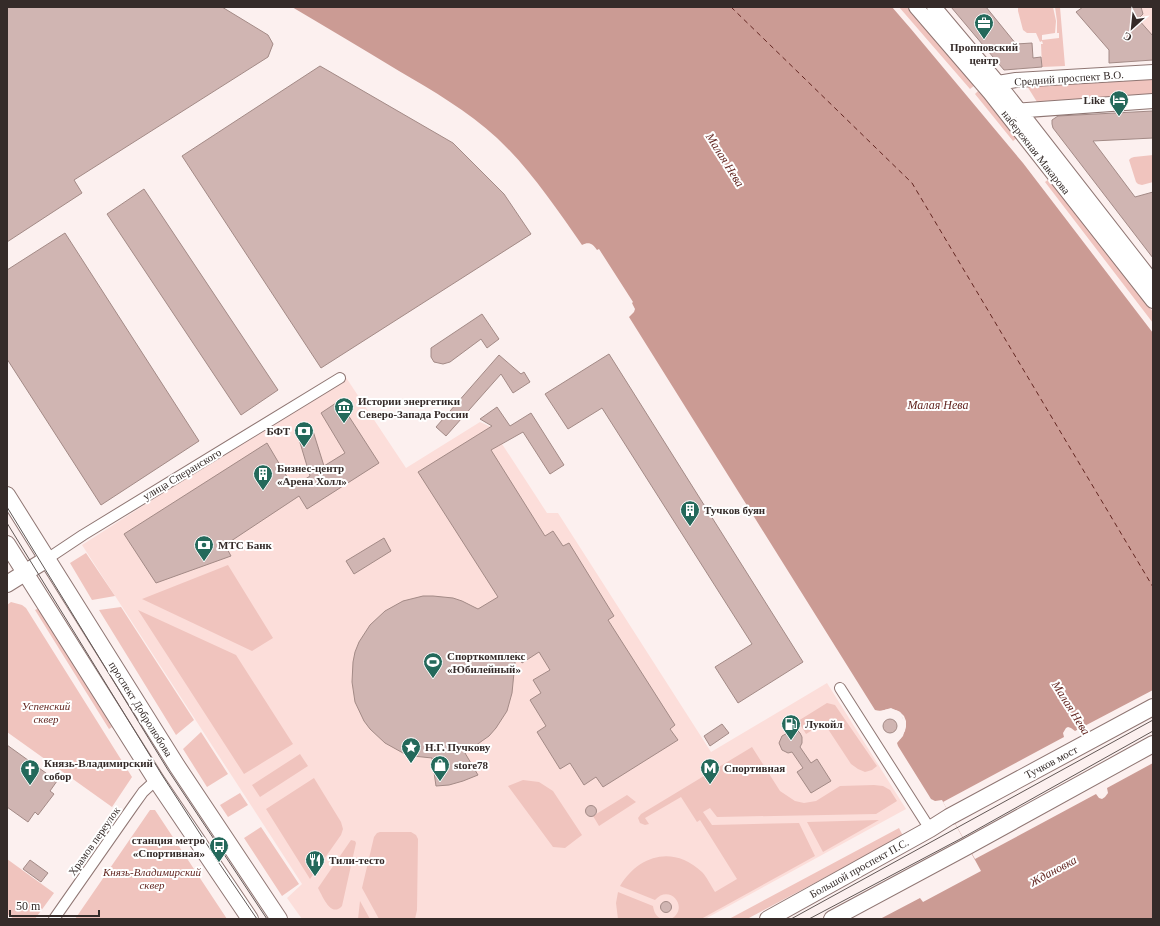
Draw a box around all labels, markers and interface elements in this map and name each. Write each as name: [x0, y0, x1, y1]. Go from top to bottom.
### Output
north arrow: [1112, 8, 1152, 48]
office icon: Пропповский центр: [973, 12, 995, 40]
text: С: [1121, 30, 1134, 44]
place label: Пропповский центр: [950, 41, 1019, 66]
street label: Средний проспект В.О.: [1014, 68, 1124, 88]
hotel icon: Like: [1108, 89, 1130, 117]
place label: Like: [1084, 94, 1105, 106]
street label: набережная Макарова: [999, 108, 1073, 196]
water label: Малая Нева: [702, 130, 747, 190]
place label: Истории энергетики Северо-Запада России: [358, 395, 469, 420]
museum icon: Истории энергетики Северо-Запада России: [333, 396, 355, 424]
water label: Малая Нева: [907, 398, 968, 412]
bank icon: БФТ: [293, 420, 315, 448]
place label: БФТ: [266, 425, 291, 437]
street label: улица Сперанского: [141, 446, 224, 502]
place label: Бизнес-центр «Арена Холл»: [277, 462, 347, 487]
building icon: Бизнес-центр «Арена Холл»: [252, 463, 274, 491]
building icon: Тучков буян: [679, 499, 701, 527]
place label: Тучков буян: [704, 504, 766, 516]
bank icon: МТС Банк: [193, 534, 215, 562]
place label: МТС Банк: [218, 539, 273, 551]
place label: Спорткомплекс «Юбилейный»: [447, 650, 526, 675]
sports icon: Спорткомплекс «Юбилейный»: [422, 651, 444, 679]
street label: проспект Добролюбова: [107, 659, 175, 759]
water label: Малая Нева: [1048, 678, 1093, 738]
park label: Успенский сквер: [22, 700, 71, 725]
fuel station icon: Лукойл: [780, 713, 802, 741]
place label: Лукойл: [805, 718, 843, 730]
place icon: Н.Г. Пучкову: [400, 736, 422, 764]
place label: Н.Г. Пучкову: [425, 741, 491, 753]
street label: Тучков мост: [1023, 743, 1080, 781]
shop icon: store78: [429, 754, 451, 782]
place label: Князь-Владимирский собор: [44, 757, 154, 782]
metro station icon: Спортивная: [699, 757, 721, 785]
church icon: Князь-Владимирский собор: [19, 758, 41, 786]
place label: store78: [454, 759, 489, 771]
place label: Спортивная: [724, 762, 785, 774]
street label: Храмов переулок: [66, 804, 123, 878]
place label: станция метро «Спортивная»: [132, 834, 205, 859]
bus stop icon: станция метро «Спортивная»: [208, 835, 230, 863]
street label: Большой проспект П.С.: [807, 836, 911, 900]
restaurant icon: Тили-тесто: [304, 849, 326, 877]
water label: Ждановка: [1026, 853, 1079, 890]
place label: Тили-тесто: [329, 854, 385, 866]
park label: Князь-Владимирский сквер: [102, 866, 202, 891]
scale bar: [10, 892, 99, 918]
text: 50 m: [16, 899, 41, 913]

